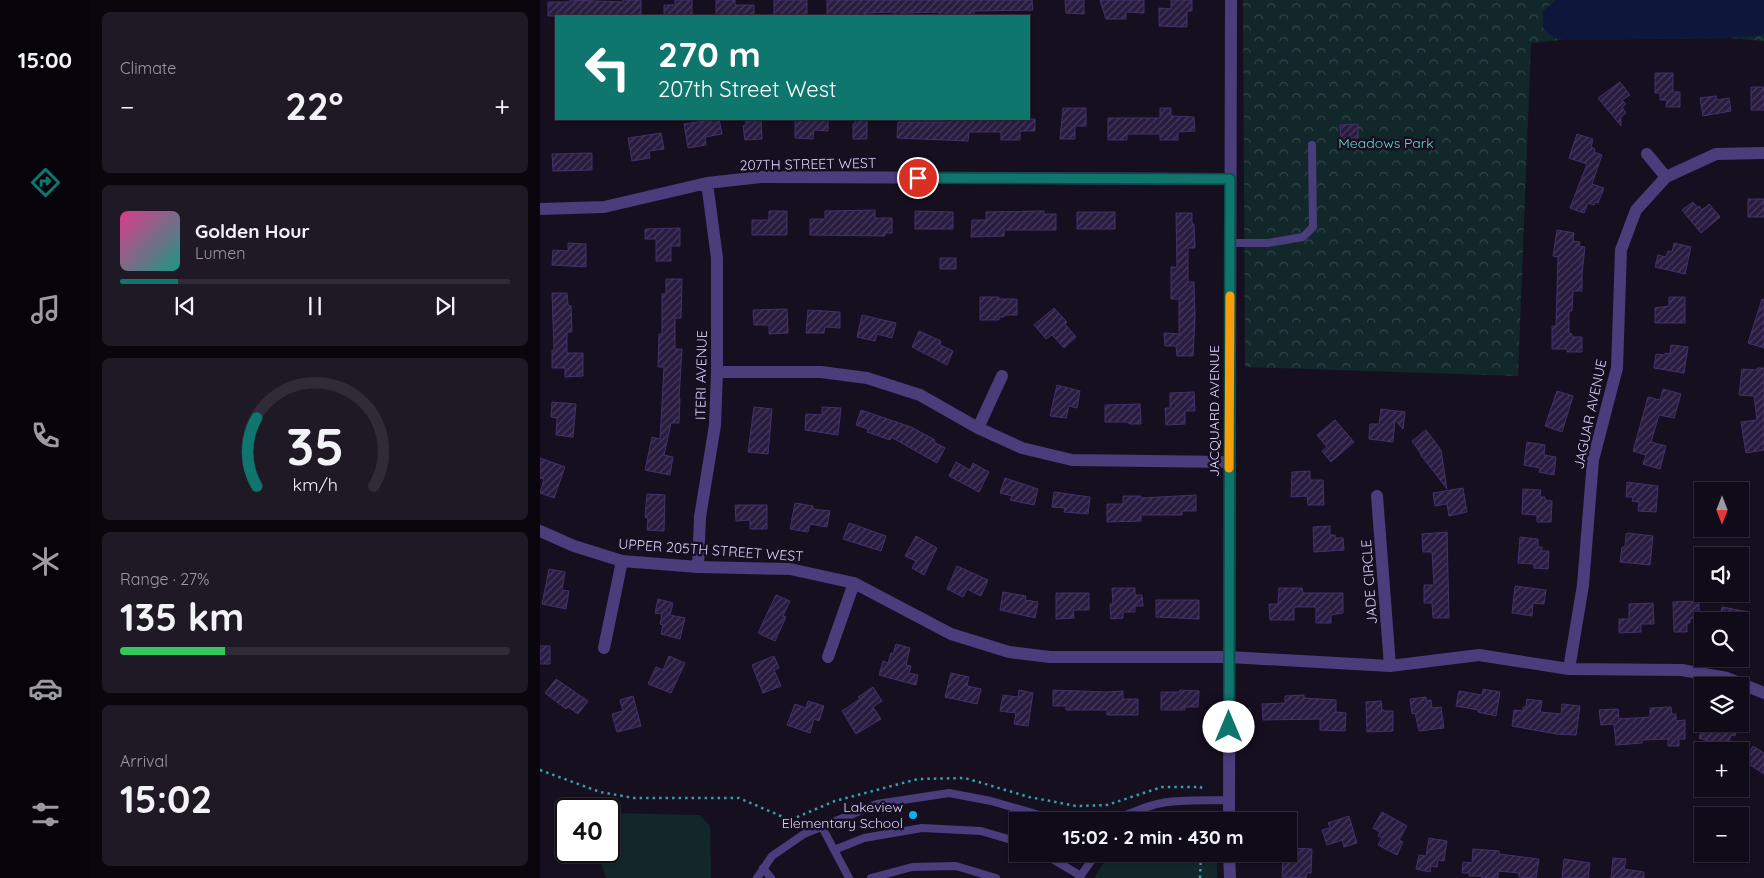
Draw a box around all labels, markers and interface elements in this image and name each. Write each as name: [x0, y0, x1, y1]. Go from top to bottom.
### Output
text: 270 m: [658, 32, 761, 76]
icon: left: [575, 35, 640, 100]
text: 15:00: [18, 46, 72, 74]
text: Climate: [120, 58, 176, 78]
text: 207th Street West: [658, 75, 837, 103]
text: 22°: [285, 82, 343, 130]
text: −: [120, 89, 135, 124]
text: +: [494, 89, 510, 124]
park label: Meadows Park: [1338, 134, 1434, 152]
street label: 207TH STREET WEST: [740, 154, 876, 174]
pin: [897, 157, 939, 199]
icon: arrive: [904, 164, 932, 192]
icon: directions: [28, 165, 63, 200]
text: Golden Hour: [195, 219, 310, 243]
text: Lumen: [195, 243, 246, 263]
icon: music: [28, 292, 63, 327]
icon: previous: [171, 292, 199, 320]
icon: pause: [301, 292, 329, 320]
icon: next: [431, 292, 459, 320]
street label: ITERI AVENUE: [691, 330, 711, 420]
street label: JACQUARD AVENUE: [1205, 345, 1223, 477]
street label: JAGUAR AVENUE: [1570, 357, 1610, 471]
text: 35: [286, 413, 344, 478]
icon: phone: [28, 418, 63, 453]
text: km/h: [292, 473, 338, 495]
north arrow: [1694, 482, 1749, 538]
map controls: [1694, 482, 1749, 862]
street label: UPPER 205TH STREET WEST: [618, 535, 804, 565]
street label: JADE CIRCLE: [1357, 539, 1381, 625]
icon: climate: [28, 544, 63, 579]
button: sound: [1694, 547, 1749, 602]
text: Range · 27%: [120, 569, 209, 589]
text: 135 km: [120, 593, 244, 641]
button: search: [1694, 612, 1749, 667]
icon: car: [28, 671, 63, 706]
button: layers: [1694, 677, 1749, 732]
position arrow: [1202, 700, 1254, 752]
button: +: [1694, 742, 1749, 797]
text: Arrival: [120, 751, 168, 771]
text: 15:02: [120, 775, 212, 823]
icon: filters: [28, 797, 63, 832]
speed limit sign: 40: [555, 798, 620, 863]
place label: Lakeview Elementary School: [782, 798, 903, 832]
button: −: [1694, 807, 1749, 862]
marker: Lakeview Elementary School: [907, 809, 919, 821]
text: 15:02 · 2 min · 430 m: [1062, 825, 1244, 849]

